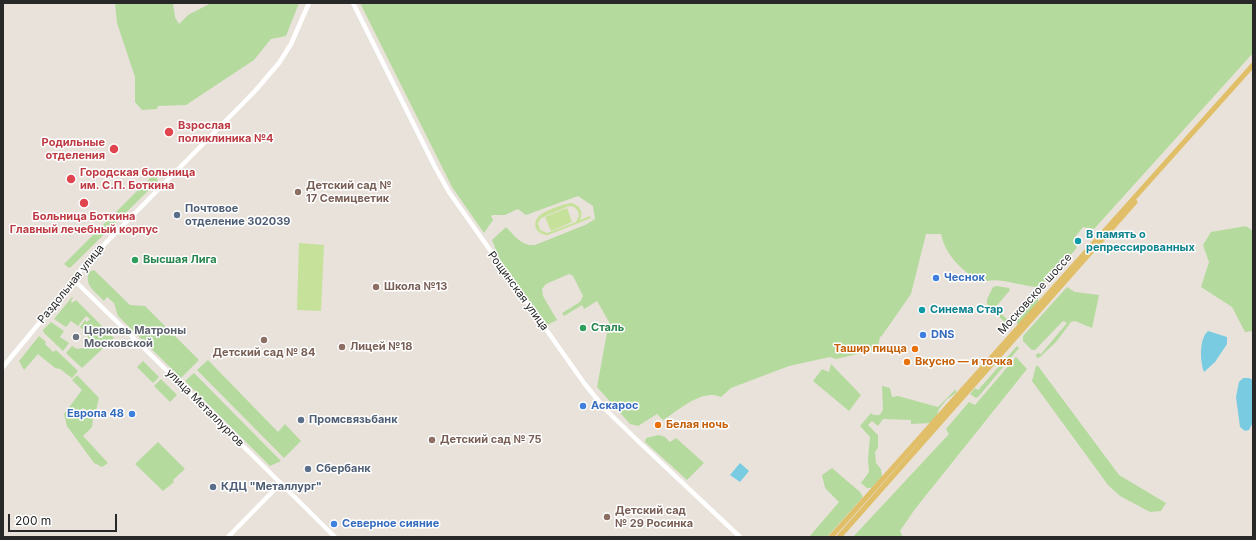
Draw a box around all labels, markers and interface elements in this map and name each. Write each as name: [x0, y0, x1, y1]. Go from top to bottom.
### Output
place label: Взрослая поликлиника №4: [178, 119, 274, 145]
marker: Взрослая поликлиника №4: [163, 126, 175, 138]
place label: Родильные отделения: [42, 136, 105, 162]
marker: Родильные отделения: [108, 143, 120, 155]
place label: Городская больница им. С.П. Боткина: [80, 166, 195, 192]
marker: Городская больница им. С.П. Боткина: [65, 173, 77, 185]
place label: Детский сад № 17 Семицветик: [306, 179, 392, 205]
marker: Детский сад № 17 Семицветик: [293, 187, 303, 197]
marker: Больница Боткина Главный лечебный корпус: [78, 197, 90, 209]
place label: Почтовое отделение 302039: [185, 202, 290, 228]
place label: Больница Боткина Главный лечебный корпус: [10, 210, 158, 236]
marker: Почтовое отделение 302039: [172, 210, 182, 220]
place label: В память о репрессированных: [1086, 228, 1195, 254]
marker: В память о репрессированных: [1073, 236, 1083, 246]
street label: Раздольная улица: [35, 242, 107, 326]
street label: Рощинская улица: [485, 249, 551, 333]
street label: Московское шоссе: [995, 251, 1075, 337]
place label: Высшая Лига: [143, 253, 217, 267]
marker: Высшая Лига: [130, 255, 140, 265]
place label: Чеснок: [944, 271, 985, 285]
marker: Чеснок: [931, 273, 941, 283]
place label: Школа №13: [384, 280, 447, 294]
marker: Школа №13: [371, 282, 381, 292]
place label: Синема Стар: [930, 303, 1003, 317]
marker: Синема Стар: [917, 305, 927, 315]
place label: Сталь: [591, 321, 624, 335]
marker: Сталь: [578, 323, 588, 333]
place label: Церковь Матроны Московской: [84, 324, 186, 350]
place label: DNS: [931, 328, 955, 342]
marker: DNS: [918, 330, 928, 340]
marker: Церковь Матроны Московской: [71, 332, 81, 342]
marker: Детский сад № 84: [259, 335, 269, 345]
place label: Лицей №18: [350, 340, 412, 354]
marker: Лицей №18: [337, 342, 347, 352]
place label: Ташир пицца: [834, 342, 907, 356]
marker: Ташир пицца: [910, 344, 920, 354]
place label: Детский сад № 84: [213, 346, 315, 360]
place label: Вкусно — и точка: [915, 355, 1013, 369]
marker: Вкусно — и точка: [902, 357, 912, 367]
street label: улица Металлургов: [163, 366, 247, 450]
place label: Аскарос: [591, 399, 638, 413]
marker: Аскарос: [578, 401, 588, 411]
place label: Европа 48: [67, 407, 124, 421]
marker: Европа 48: [127, 409, 137, 419]
place label: Промсвязьбанк: [309, 413, 398, 427]
marker: Промсвязьбанк: [296, 415, 306, 425]
place label: Белая ночь: [666, 418, 728, 432]
marker: Белая ночь: [653, 420, 663, 430]
place label: Детский сад № 75: [440, 433, 542, 447]
marker: Детский сад № 75: [427, 435, 437, 445]
place label: Сбербанк: [316, 462, 371, 476]
marker: Сбербанк: [303, 464, 313, 474]
place label: КДЦ "Металлург": [221, 480, 322, 494]
marker: КДЦ "Металлург": [208, 482, 218, 492]
place label: Детский сад № 29 Росинка: [615, 504, 693, 530]
scale bar: [10, 506, 119, 532]
marker: Детский сад № 29 Росинка: [602, 512, 612, 522]
text: 200 m: [15, 513, 51, 528]
place label: Северное сияние: [342, 517, 439, 531]
marker: Северное сияние: [329, 519, 339, 529]

